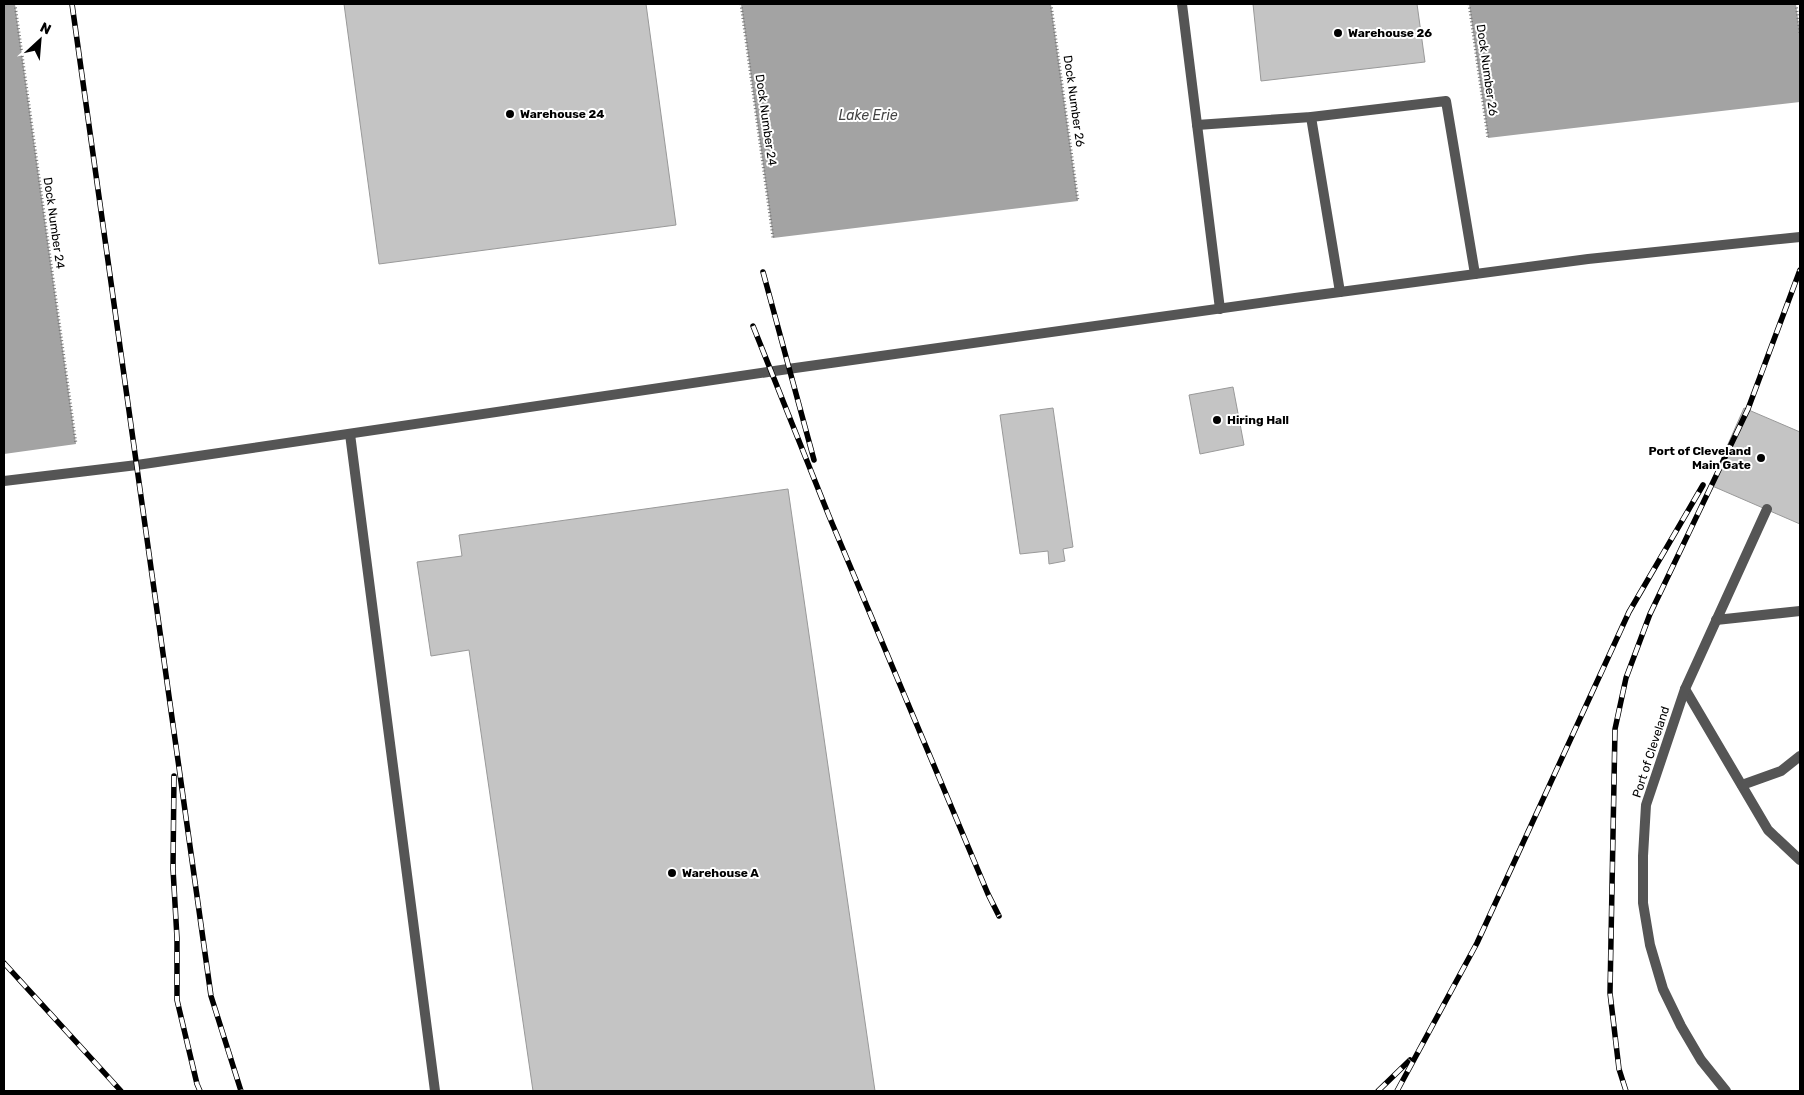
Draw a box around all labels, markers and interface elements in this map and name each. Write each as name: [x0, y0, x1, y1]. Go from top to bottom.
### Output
north arrow: [15, 15, 65, 65]
text: N: [37, 19, 54, 39]
street label: Dock Number 26: [1474, 23, 1500, 117]
place label: Warehouse 26: [1348, 26, 1432, 40]
marker: Warehouse 26: [1332, 27, 1344, 39]
street label: Dock Number 26: [1061, 54, 1087, 148]
street label: Dock Number 24: [753, 73, 779, 167]
place label: Warehouse 24: [520, 107, 604, 121]
water label: Lake Erie: [838, 107, 898, 124]
marker: Warehouse 24: [504, 108, 516, 120]
street label: Dock Number 24: [41, 176, 67, 270]
place label: Hiring Hall: [1227, 413, 1289, 427]
marker: Hiring Hall: [1211, 414, 1223, 426]
place label: Port of Cleveland Main Gate: [1649, 444, 1751, 472]
marker: Port of Cleveland Main Gate: [1755, 452, 1767, 464]
street label: Port of Cleveland: [1630, 705, 1672, 799]
place label: Warehouse A: [682, 866, 759, 880]
marker: Warehouse A: [666, 867, 678, 879]

